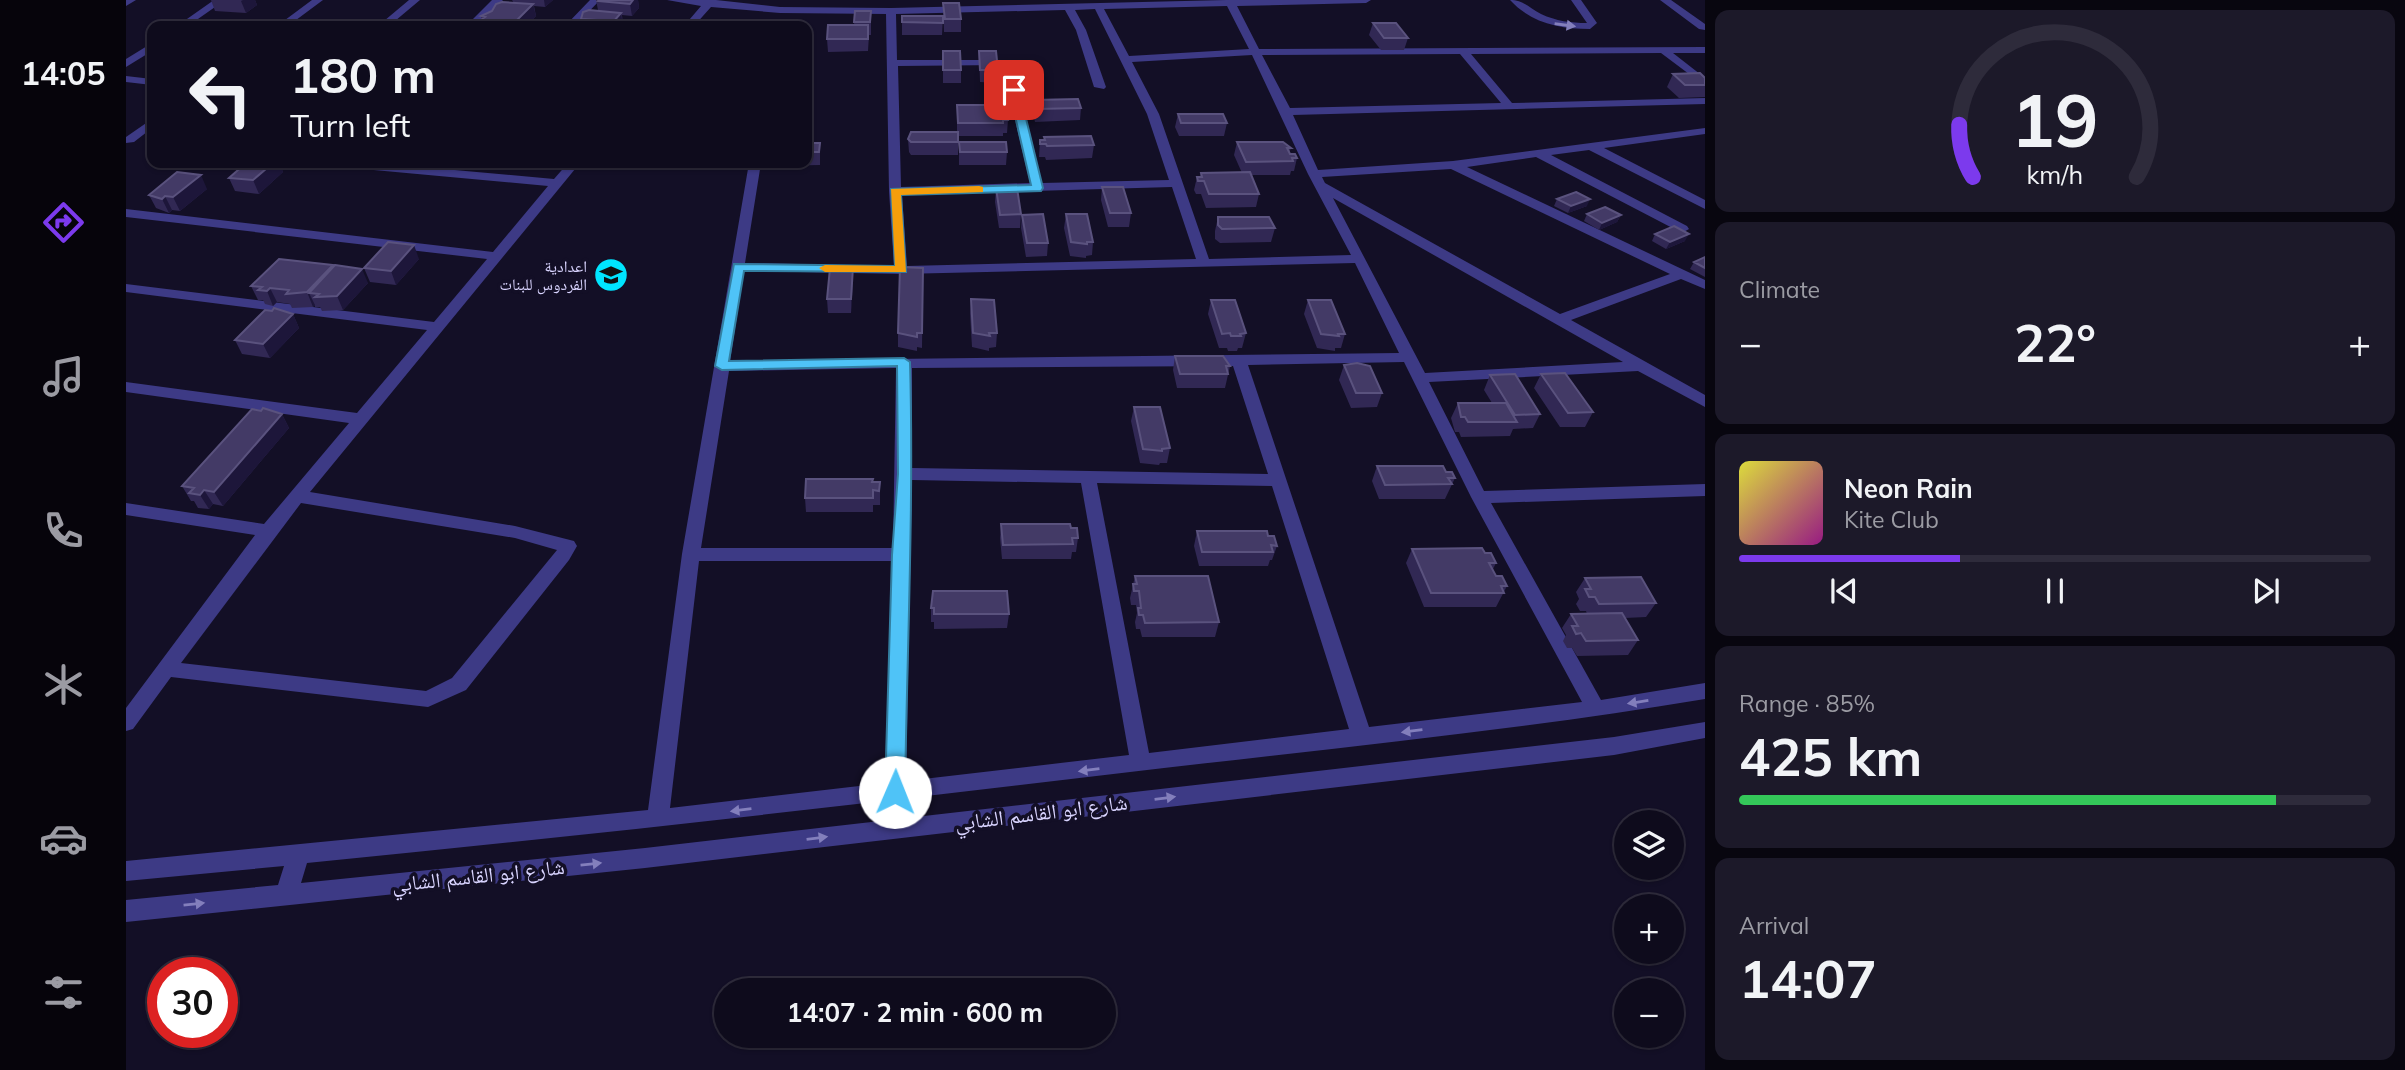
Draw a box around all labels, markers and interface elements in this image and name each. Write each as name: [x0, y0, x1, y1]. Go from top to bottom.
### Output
one-way arrow: [1554, 19, 1576, 30]
text: 180 m: [290, 44, 436, 105]
icon: left: [175, 49, 266, 140]
text: 14:05: [21, 53, 105, 93]
pin: [984, 60, 1044, 120]
icon: arrive: [995, 71, 1033, 109]
text: 19: [2011, 74, 2099, 165]
text: Turn left: [290, 105, 410, 145]
text: km/h: [2027, 159, 2083, 190]
icon: directions: [39, 198, 88, 247]
place label: اعدادية الفردوس للبنات: [500, 256, 587, 295]
school or university icon: اعدادية الفردوس للبنات: [592, 256, 630, 294]
text: Climate: [1739, 275, 1820, 304]
text: 22°: [2014, 310, 2096, 375]
text: −: [1739, 319, 1762, 367]
text: +: [2348, 319, 2371, 367]
icon: music: [39, 352, 88, 401]
text: Neon Rain: [1844, 472, 1973, 505]
text: Kite Club: [1844, 505, 1939, 534]
icon: phone: [39, 506, 88, 555]
icon: previous: [1825, 572, 1863, 610]
icon: pause: [2036, 572, 2074, 610]
icon: next: [2247, 572, 2285, 610]
icon: climate: [39, 660, 88, 709]
text: Range · 85%: [1739, 689, 1875, 718]
one-way arrow: [1627, 697, 1649, 708]
text: 425 km: [1739, 724, 1922, 789]
one-way arrow: [1401, 726, 1423, 737]
position arrow: [858, 755, 932, 829]
one-way arrow: [1078, 764, 1100, 775]
street label: شارع ابو القاسم الشابي: [953, 789, 1129, 840]
one-way arrow: [1154, 792, 1176, 803]
one-way arrow: [730, 805, 752, 816]
map controls: [1614, 810, 1684, 1048]
button: layers: [1614, 810, 1684, 880]
icon: car: [39, 814, 88, 863]
one-way arrow: [806, 832, 828, 843]
street label: شارع ابو القاسم الشابي: [390, 853, 566, 901]
one-way arrow: [580, 858, 602, 869]
button: +: [1614, 894, 1684, 964]
one-way arrow: [183, 898, 205, 909]
text: Arrival: [1739, 911, 1809, 940]
text: 14:07: [1739, 946, 1877, 1011]
speed limit sign: 30: [147, 957, 238, 1048]
icon: filters: [39, 968, 88, 1017]
button: −: [1614, 978, 1684, 1048]
text: 14:07 · 2 min · 600 m: [787, 996, 1043, 1029]

